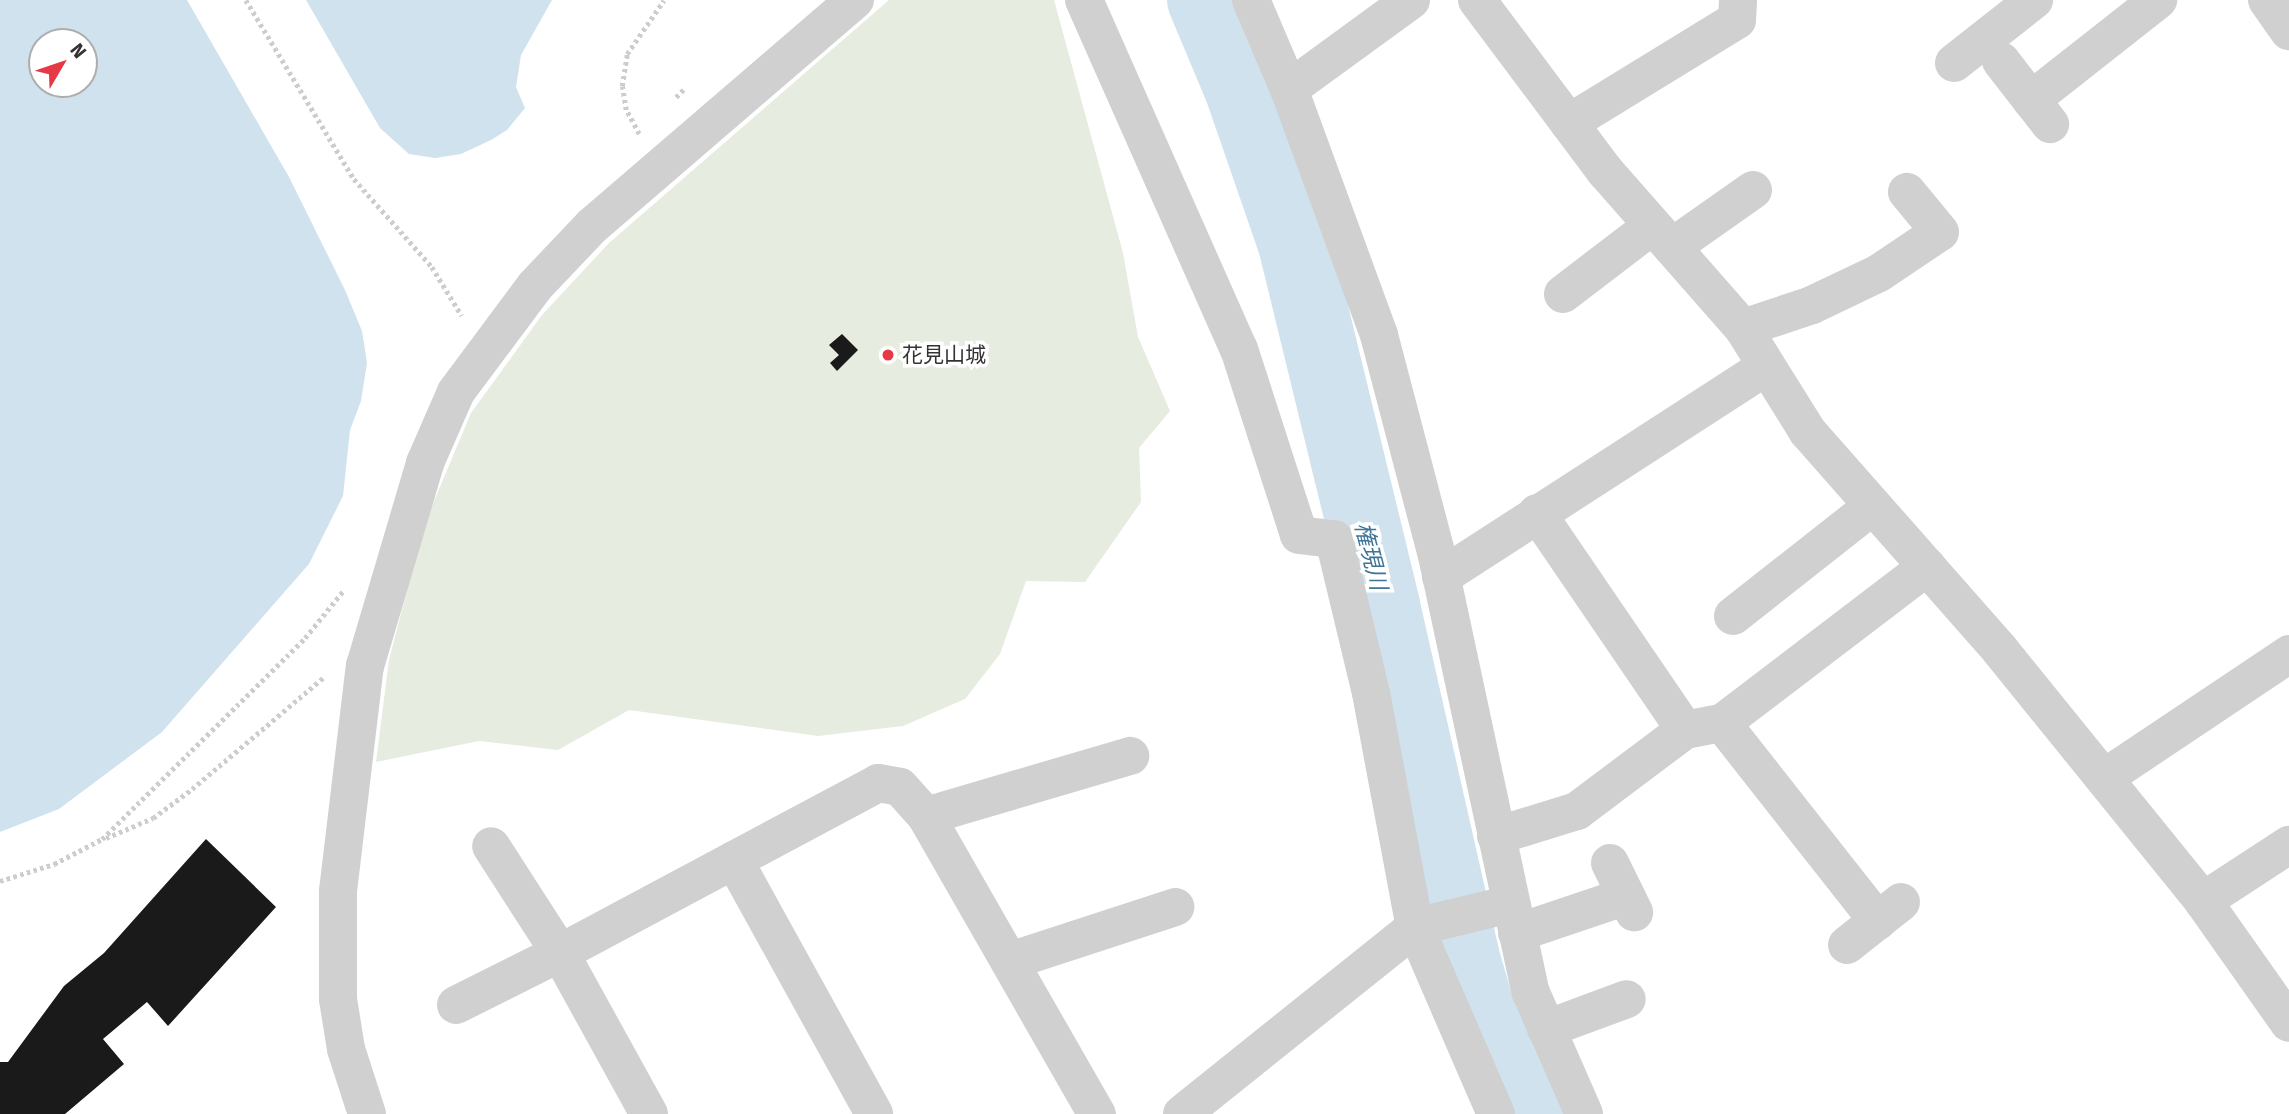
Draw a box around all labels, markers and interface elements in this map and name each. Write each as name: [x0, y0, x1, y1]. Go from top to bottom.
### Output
north arrow: [28, 28, 98, 98]
text: N: [65, 39, 91, 63]
place label: 花見山城: [902, 342, 986, 368]
marker: 花見山城: [880, 347, 896, 363]
water label: 権現川: [1349, 519, 1393, 593]

